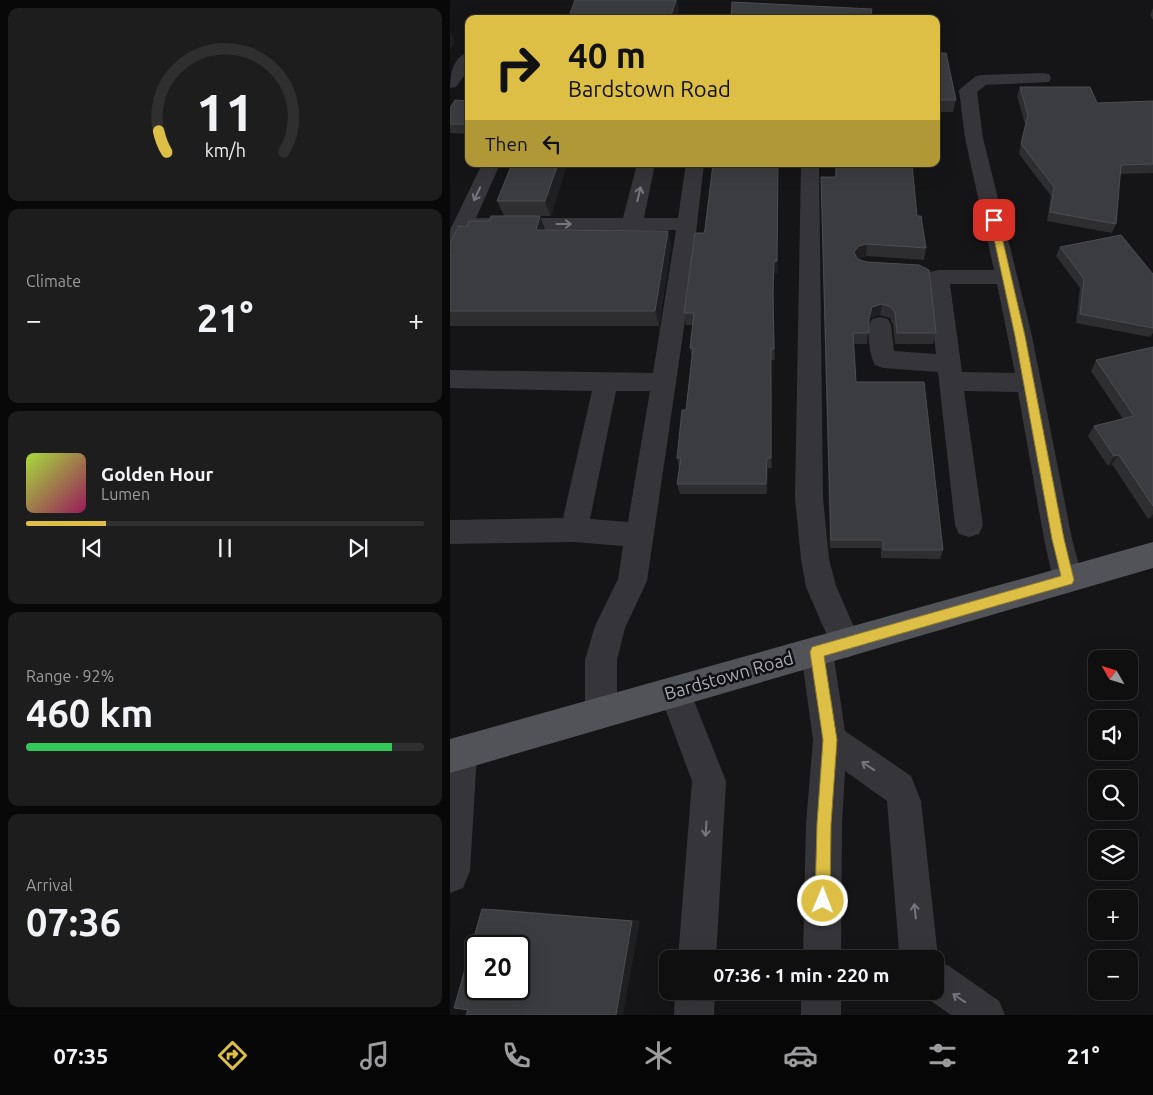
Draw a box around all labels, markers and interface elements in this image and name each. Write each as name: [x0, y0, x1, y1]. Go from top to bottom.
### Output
icon: right: [485, 35, 550, 100]
text: 40 m: [568, 35, 646, 75]
text: Bardstown Road: [568, 76, 731, 101]
text: 11: [196, 83, 254, 141]
icon: left: [538, 130, 566, 158]
text: Then: [485, 133, 528, 155]
text: km/h: [204, 140, 246, 160]
one-way arrow: [472, 186, 481, 201]
one-way arrow: [635, 186, 644, 202]
pin: [973, 199, 1015, 241]
icon: arrive: [980, 206, 1008, 234]
one-way arrow: [556, 219, 572, 229]
text: Climate: [26, 272, 81, 290]
text: 21°: [197, 297, 253, 339]
text: −: [26, 304, 42, 335]
text: +: [408, 304, 424, 335]
text: Golden Hour: [101, 463, 213, 485]
text: Lumen: [101, 485, 150, 503]
icon: previous: [78, 534, 106, 562]
icon: pause: [211, 534, 239, 562]
icon: next: [344, 534, 372, 562]
street label: Bardstown Road: [662, 647, 796, 703]
north arrow: [1088, 650, 1138, 700]
map controls: [1088, 650, 1138, 1000]
text: Range · 92%: [26, 667, 114, 685]
text: 460 km: [26, 692, 153, 734]
button: sound: [1088, 710, 1138, 760]
one-way arrow: [861, 761, 875, 771]
button: search: [1088, 770, 1138, 820]
one-way arrow: [701, 821, 710, 837]
button: layers: [1088, 830, 1138, 880]
position arrow: [796, 874, 848, 926]
text: Arrival: [26, 876, 73, 894]
button: +: [1088, 890, 1138, 940]
text: 07:36: [26, 901, 121, 943]
one-way arrow: [910, 903, 919, 919]
speed limit sign: 20: [465, 935, 530, 1000]
button: −: [1088, 950, 1138, 1000]
text: 07:36 · 1 min · 220 m: [714, 964, 889, 986]
one-way arrow: [952, 993, 966, 1003]
icon: directions: [215, 1038, 250, 1073]
icon: music: [357, 1038, 392, 1073]
icon: phone: [499, 1038, 534, 1073]
icon: climate: [641, 1038, 676, 1073]
icon: car: [783, 1038, 818, 1073]
icon: filters: [925, 1038, 960, 1073]
text: 07:35: [53, 1043, 109, 1068]
text: 21°: [1067, 1043, 1099, 1068]

